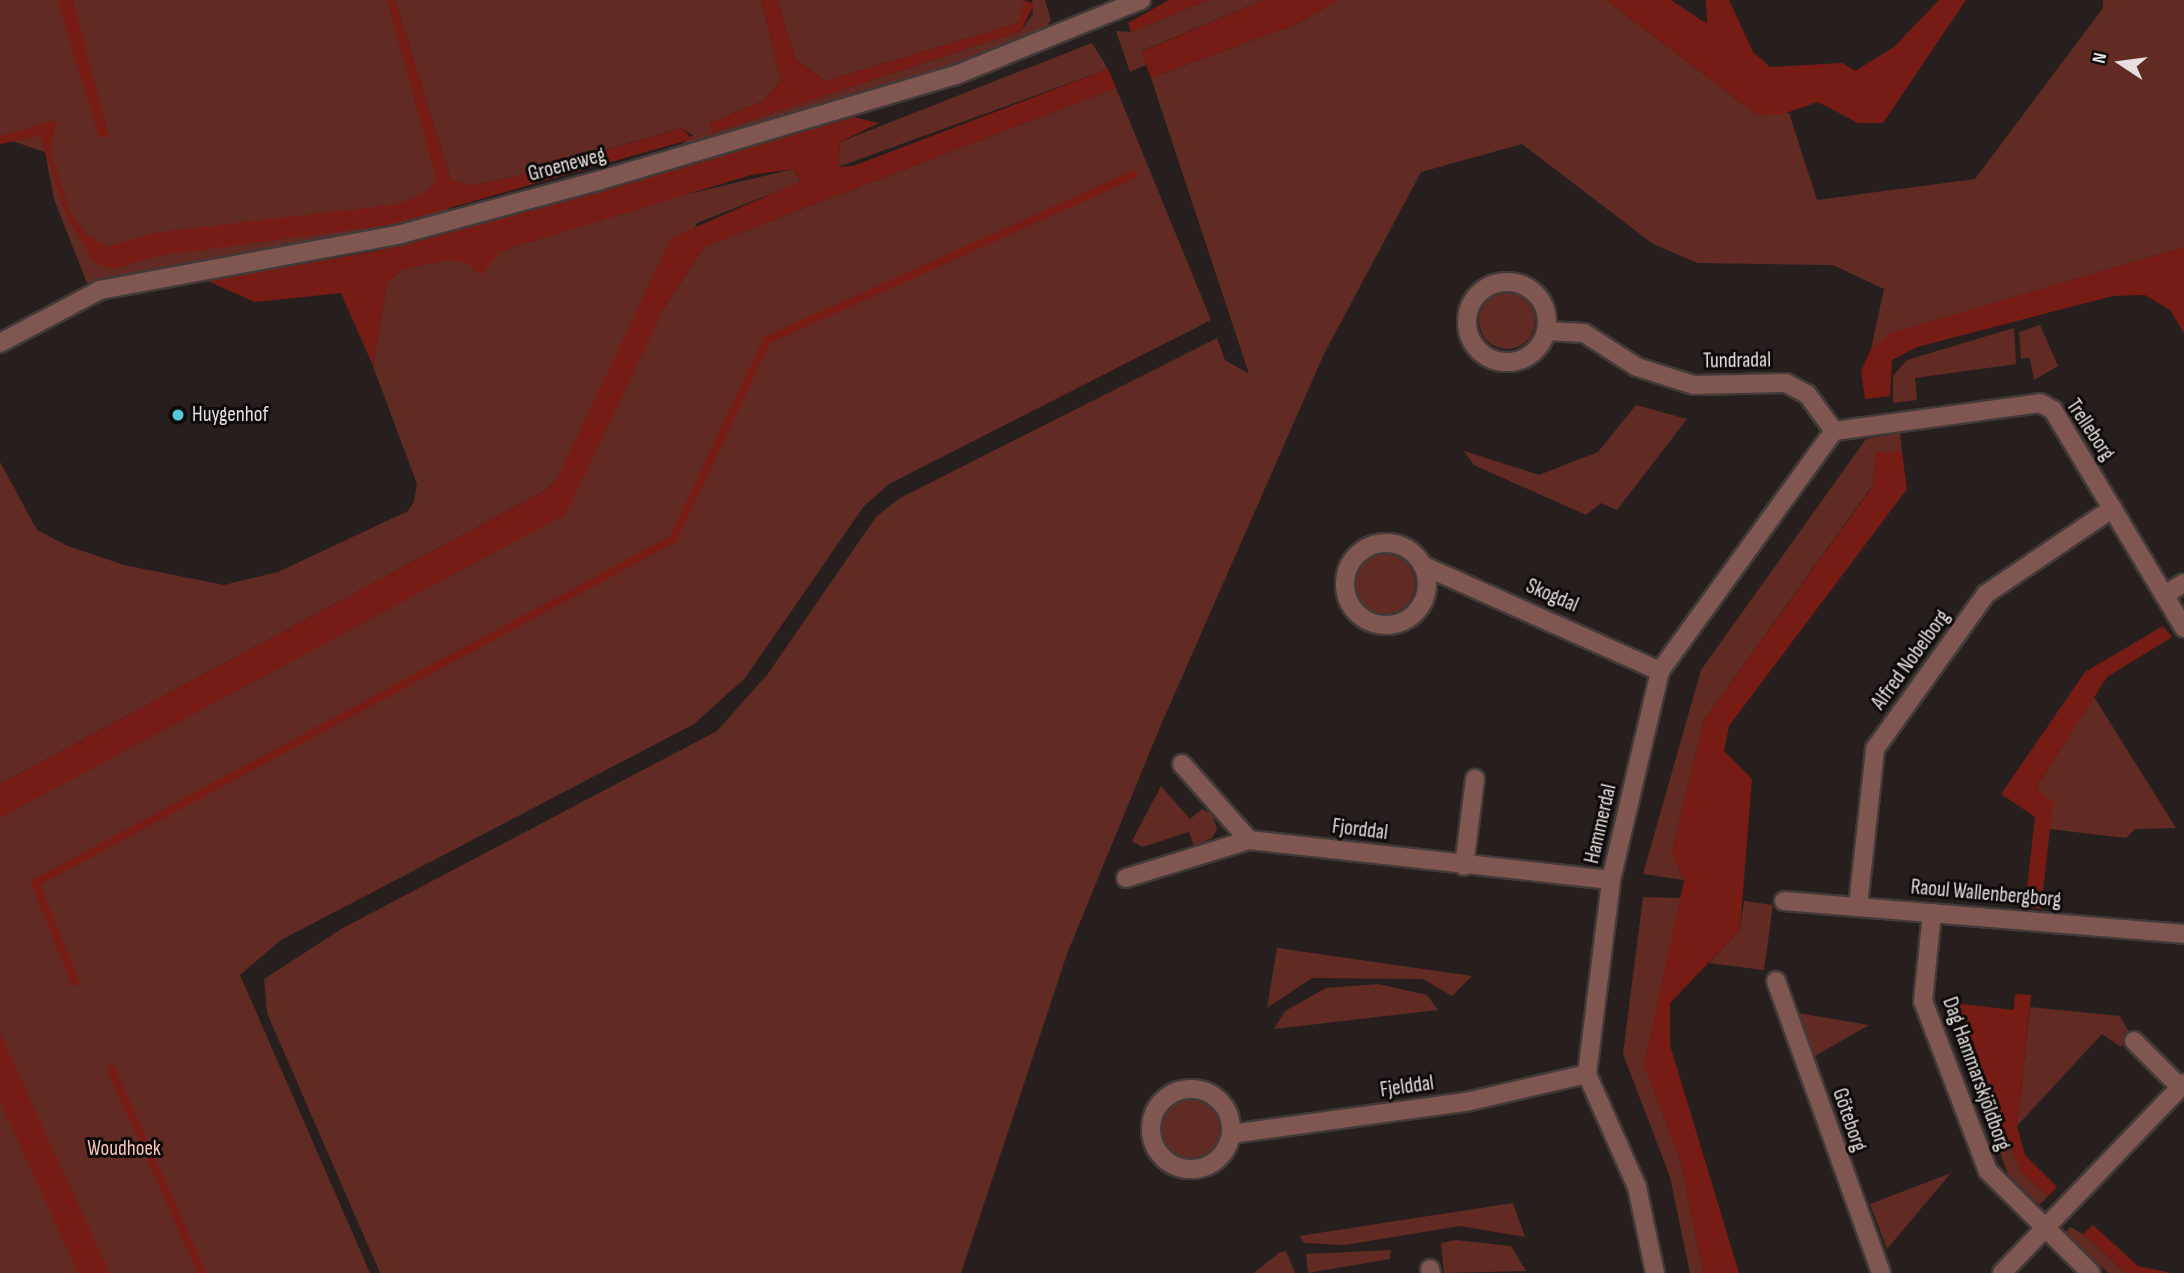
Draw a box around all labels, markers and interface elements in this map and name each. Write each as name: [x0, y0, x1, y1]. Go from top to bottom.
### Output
north arrow: [2086, 28, 2156, 98]
text: N: [2088, 51, 2112, 66]
street label: Groeneweg: [525, 143, 609, 187]
street label: Tundradal: [1703, 348, 1771, 374]
street label: Trelleborg: [2060, 395, 2120, 465]
place label: Huygenhof: [192, 402, 268, 428]
marker: Huygenhof: [170, 407, 186, 423]
street label: Skogdal: [1522, 574, 1582, 618]
street label: Alfred Nobelborg: [1866, 605, 1956, 715]
street label: Hammerdal: [1580, 782, 1622, 866]
street label: Fjorddal: [1331, 814, 1389, 846]
street label: Raoul Wallenbergborg: [1910, 875, 2062, 913]
street label: Dag Hammarskjöldborg: [1937, 994, 2015, 1154]
street label: Fjelddal: [1379, 1071, 1435, 1103]
street label: Göteborg: [1826, 1085, 1872, 1155]
park label: Woudhoek: [87, 1136, 161, 1162]

